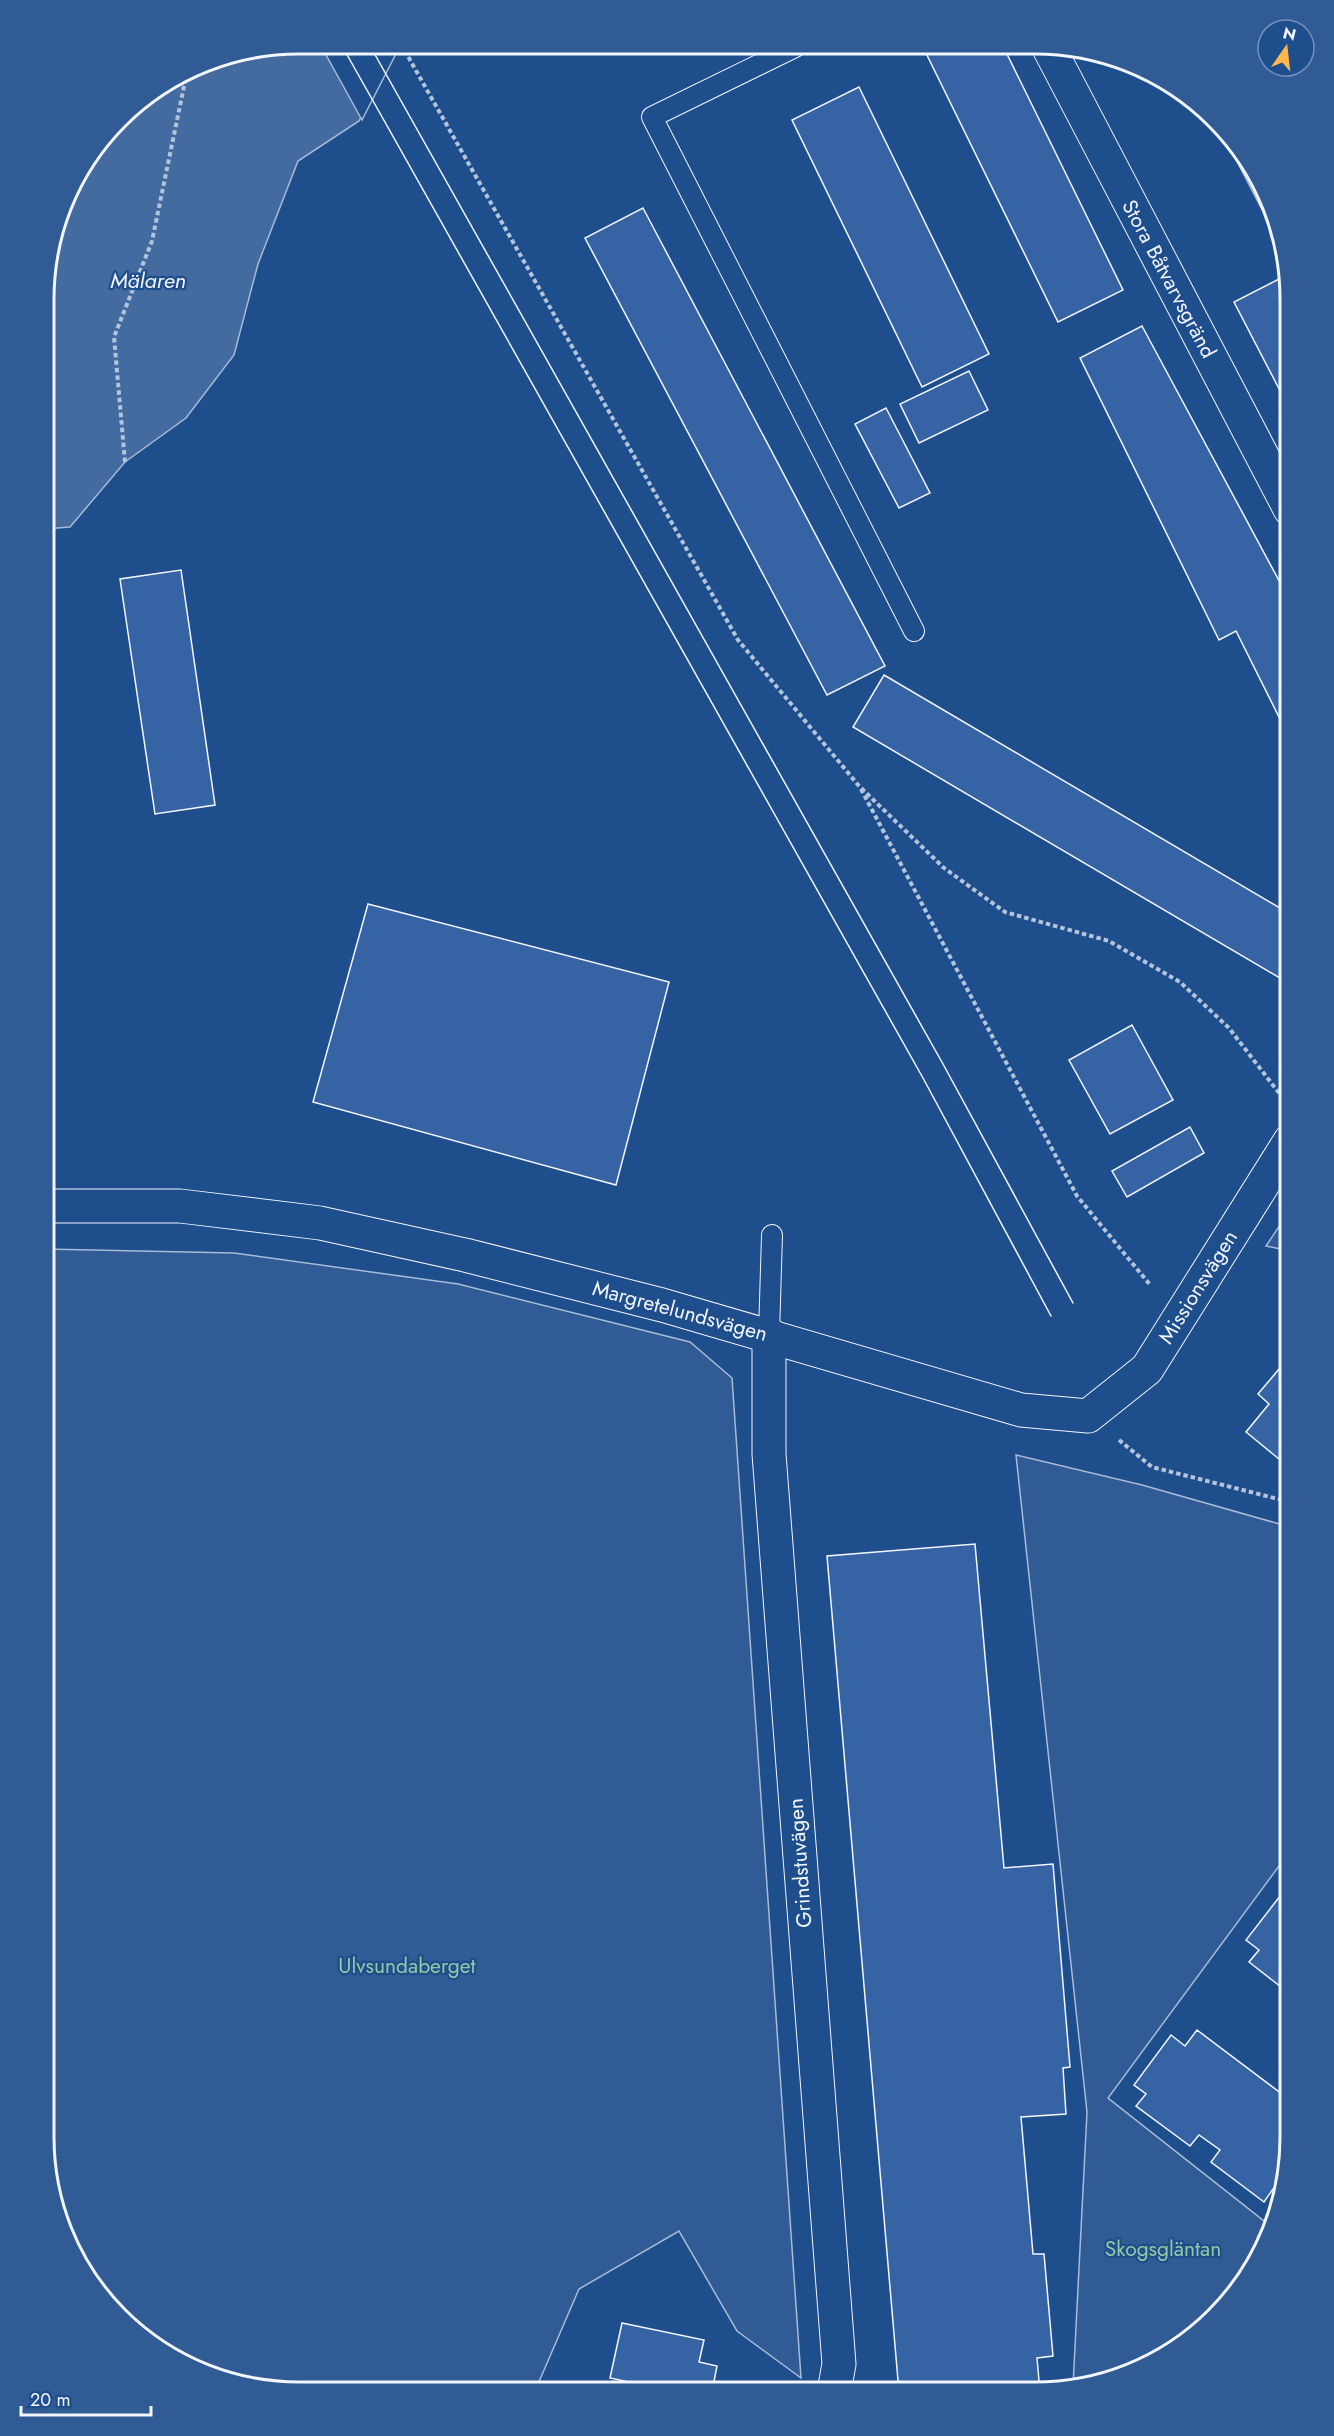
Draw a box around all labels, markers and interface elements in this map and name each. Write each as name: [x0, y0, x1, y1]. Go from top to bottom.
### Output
north arrow: [1256, 18, 1316, 78]
text: N: [1281, 21, 1298, 47]
street label: Stora Båtvarvsgränd: [1114, 194, 1224, 364]
water label: Mälaren: [110, 264, 186, 296]
street label: Missionsvägen: [1151, 1224, 1245, 1350]
street label: Margretelundsvägen: [589, 1273, 771, 1349]
street label: Grindstuvägen: [781, 1797, 819, 1929]
park label: Ulvsundaberget: [338, 1951, 476, 1981]
park label: Skogsgläntan: [1105, 2234, 1221, 2264]
scale bar: [21, 2379, 152, 2417]
text: 20 m: [30, 2387, 70, 2413]

